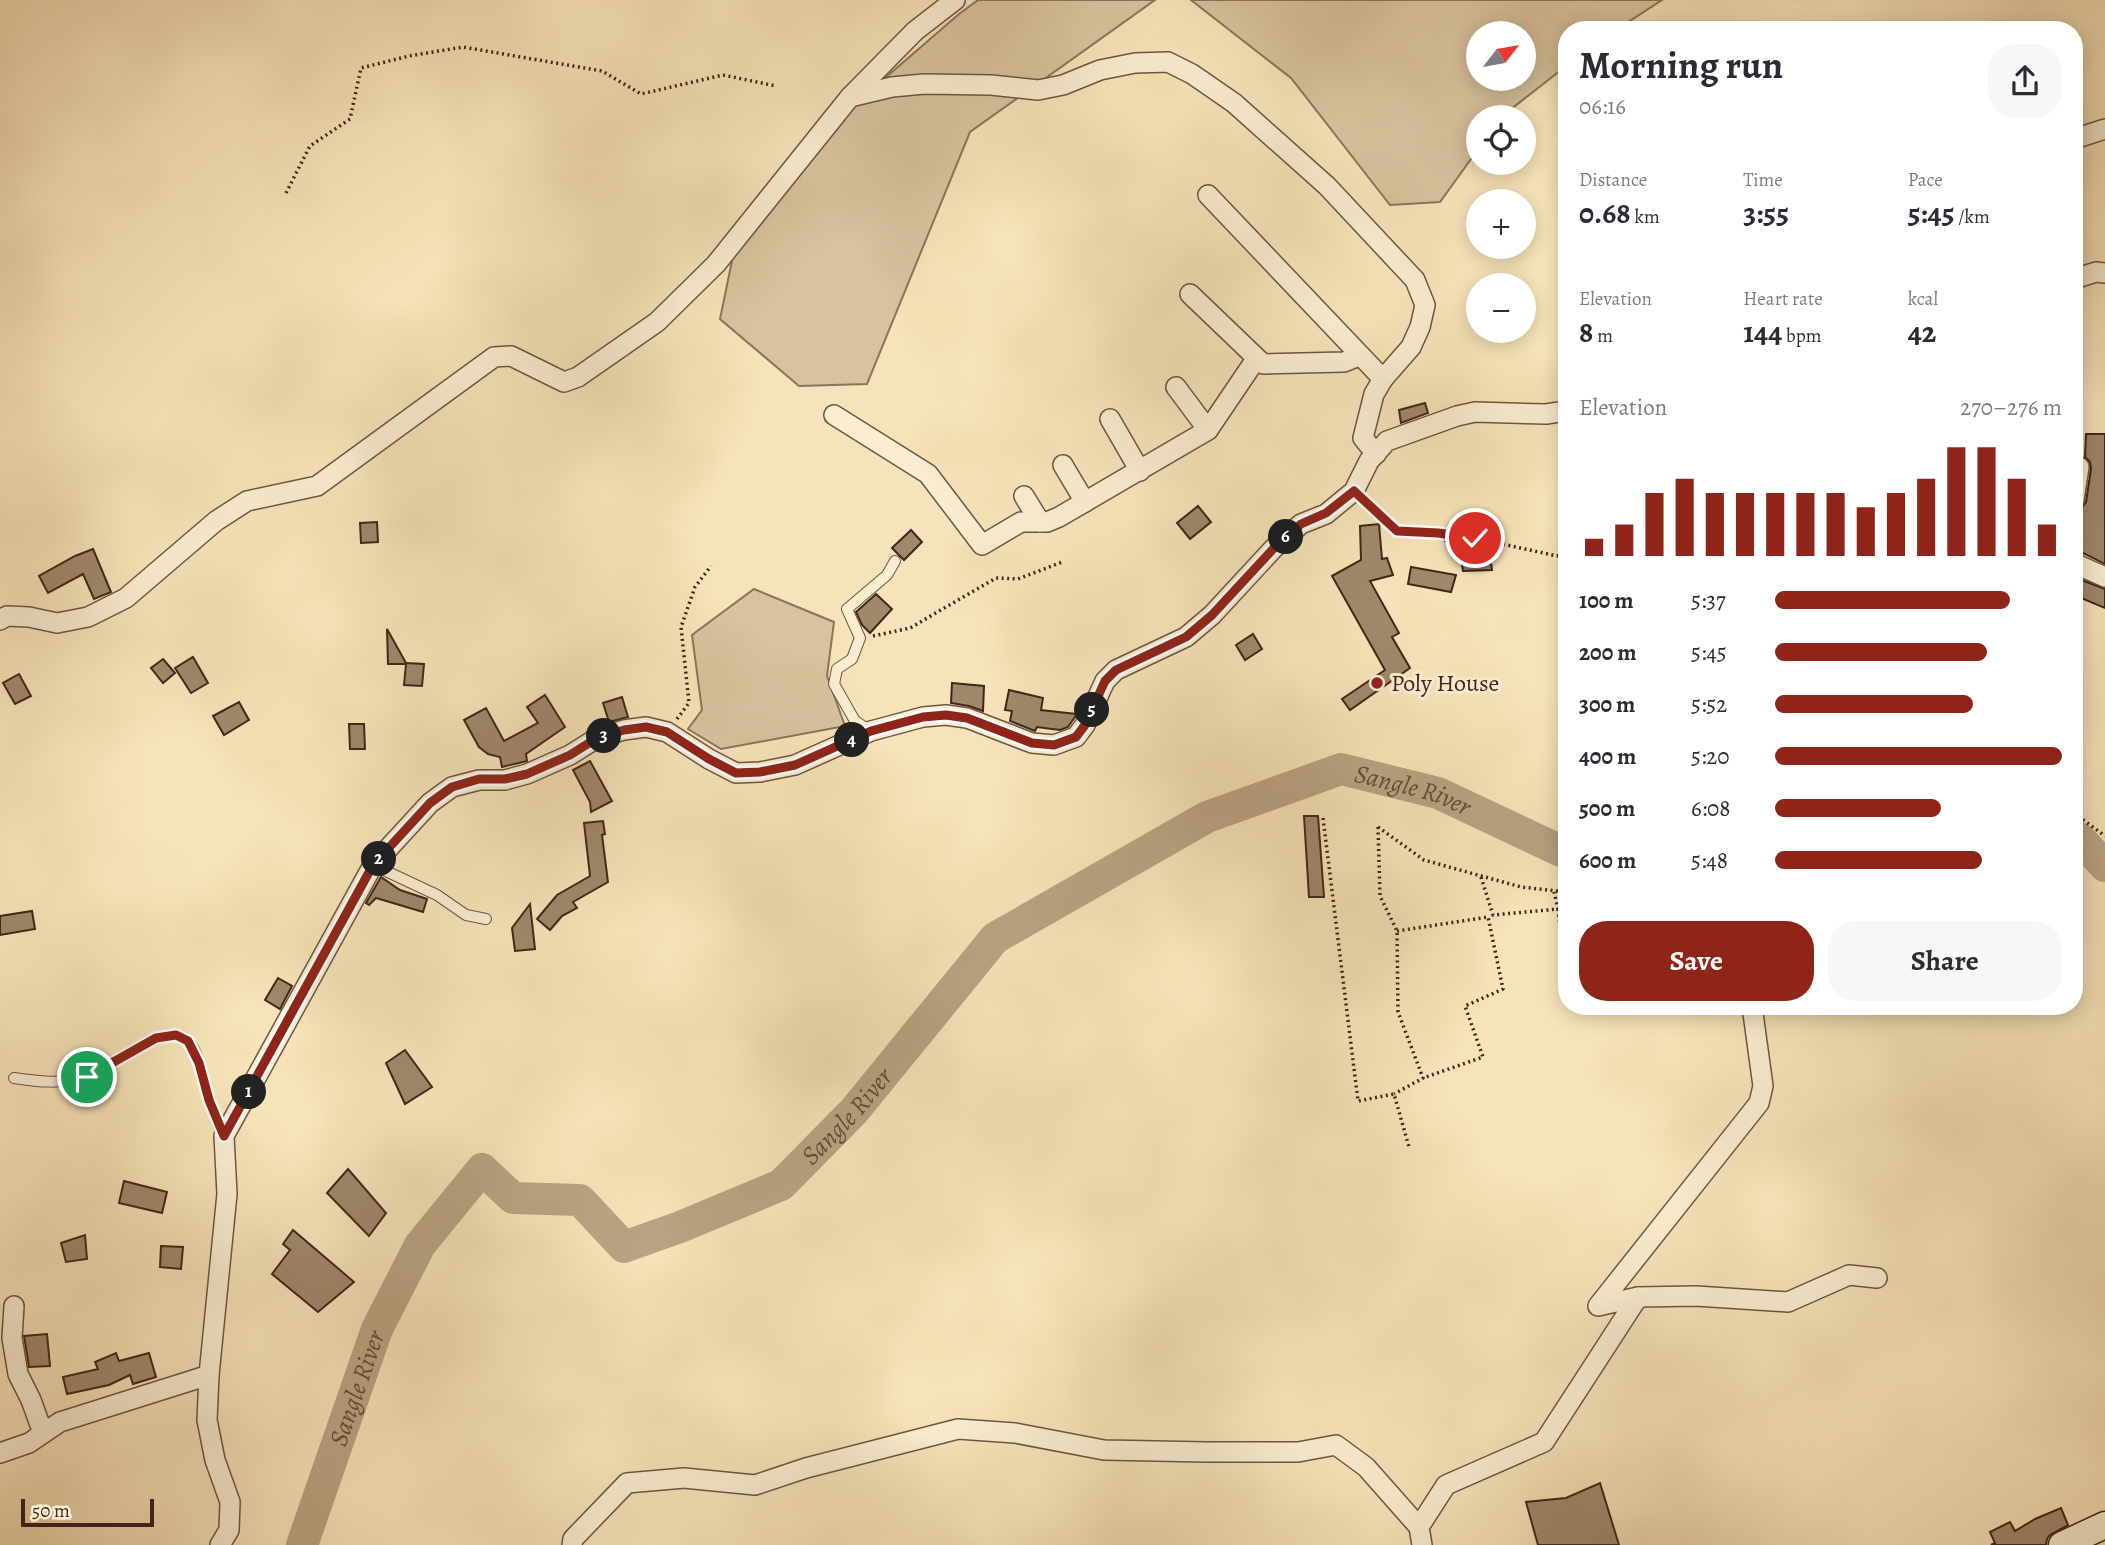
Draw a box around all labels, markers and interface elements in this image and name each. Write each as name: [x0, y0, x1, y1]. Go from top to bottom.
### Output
north arrow: [1466, 21, 1536, 91]
map controls: [1466, 21, 1536, 343]
text: Morning run: [1579, 39, 1783, 91]
button: share: [1988, 44, 2062, 118]
text: 06:16: [1579, 91, 1626, 122]
button: locate: [1466, 105, 1536, 175]
text: Distance: [1579, 167, 1647, 193]
text: Time: [1743, 167, 1783, 193]
text: Pace: [1908, 167, 1943, 193]
button: +: [1466, 189, 1536, 259]
text: 0.68: [1579, 193, 1631, 233]
text: 3:55: [1743, 193, 1789, 233]
text: 5:45: [1908, 193, 1955, 233]
text: km: [1631, 204, 1660, 230]
text: /km: [1955, 204, 1990, 230]
button: −: [1466, 273, 1536, 343]
text: Elevation: [1579, 286, 1652, 312]
text: Heart rate: [1743, 286, 1823, 312]
text: kcal: [1908, 286, 1938, 312]
text: 8: [1579, 312, 1593, 352]
text: 144: [1743, 312, 1782, 352]
text: 42: [1908, 312, 1936, 352]
text: m: [1593, 323, 1613, 349]
text: bpm: [1782, 323, 1822, 349]
text: Elevation: [1579, 392, 1667, 423]
text: 270–276 m: [1960, 392, 2062, 423]
pin: [1445, 508, 1505, 568]
icon: check: [1456, 519, 1494, 557]
pin: 6: [1268, 520, 1304, 554]
text: 6: [1281, 523, 1290, 549]
text: 100 m: [1579, 585, 1634, 616]
text: 5:37: [1691, 585, 1726, 616]
text: 200 m: [1579, 637, 1637, 668]
text: 5:45: [1691, 637, 1727, 668]
place label: Poly House: [1391, 667, 1499, 699]
marker: Poly House: [1369, 675, 1385, 691]
text: 300 m: [1579, 689, 1635, 720]
text: 5:52: [1691, 689, 1727, 720]
pin: 5: [1074, 692, 1110, 728]
text: 5: [1087, 696, 1096, 722]
pin: 3: [586, 718, 622, 754]
text: 3: [599, 722, 608, 748]
pin: 4: [834, 722, 870, 758]
text: 4: [847, 726, 856, 752]
text: 400 m: [1579, 741, 1636, 772]
text: 5:20: [1691, 741, 1730, 772]
water label: Sangle River: [1351, 756, 1478, 825]
text: 500 m: [1579, 793, 1635, 824]
text: 6:08: [1691, 793, 1731, 824]
pin: 2: [362, 842, 396, 876]
text: 2: [374, 845, 383, 871]
text: 600 m: [1579, 845, 1636, 876]
text: 5:48: [1691, 845, 1728, 876]
button: Save: [1579, 921, 1814, 1001]
button: Share: [1828, 921, 2062, 1001]
pin: [57, 1047, 117, 1107]
icon: arrive: [68, 1058, 106, 1096]
water label: Sangle River: [794, 1060, 901, 1173]
pin: 1: [232, 1074, 266, 1110]
text: 1: [245, 1078, 252, 1104]
water label: Sangle River: [321, 1325, 393, 1451]
scale bar: [21, 1496, 154, 1528]
text: 50 m: [32, 1498, 70, 1524]

